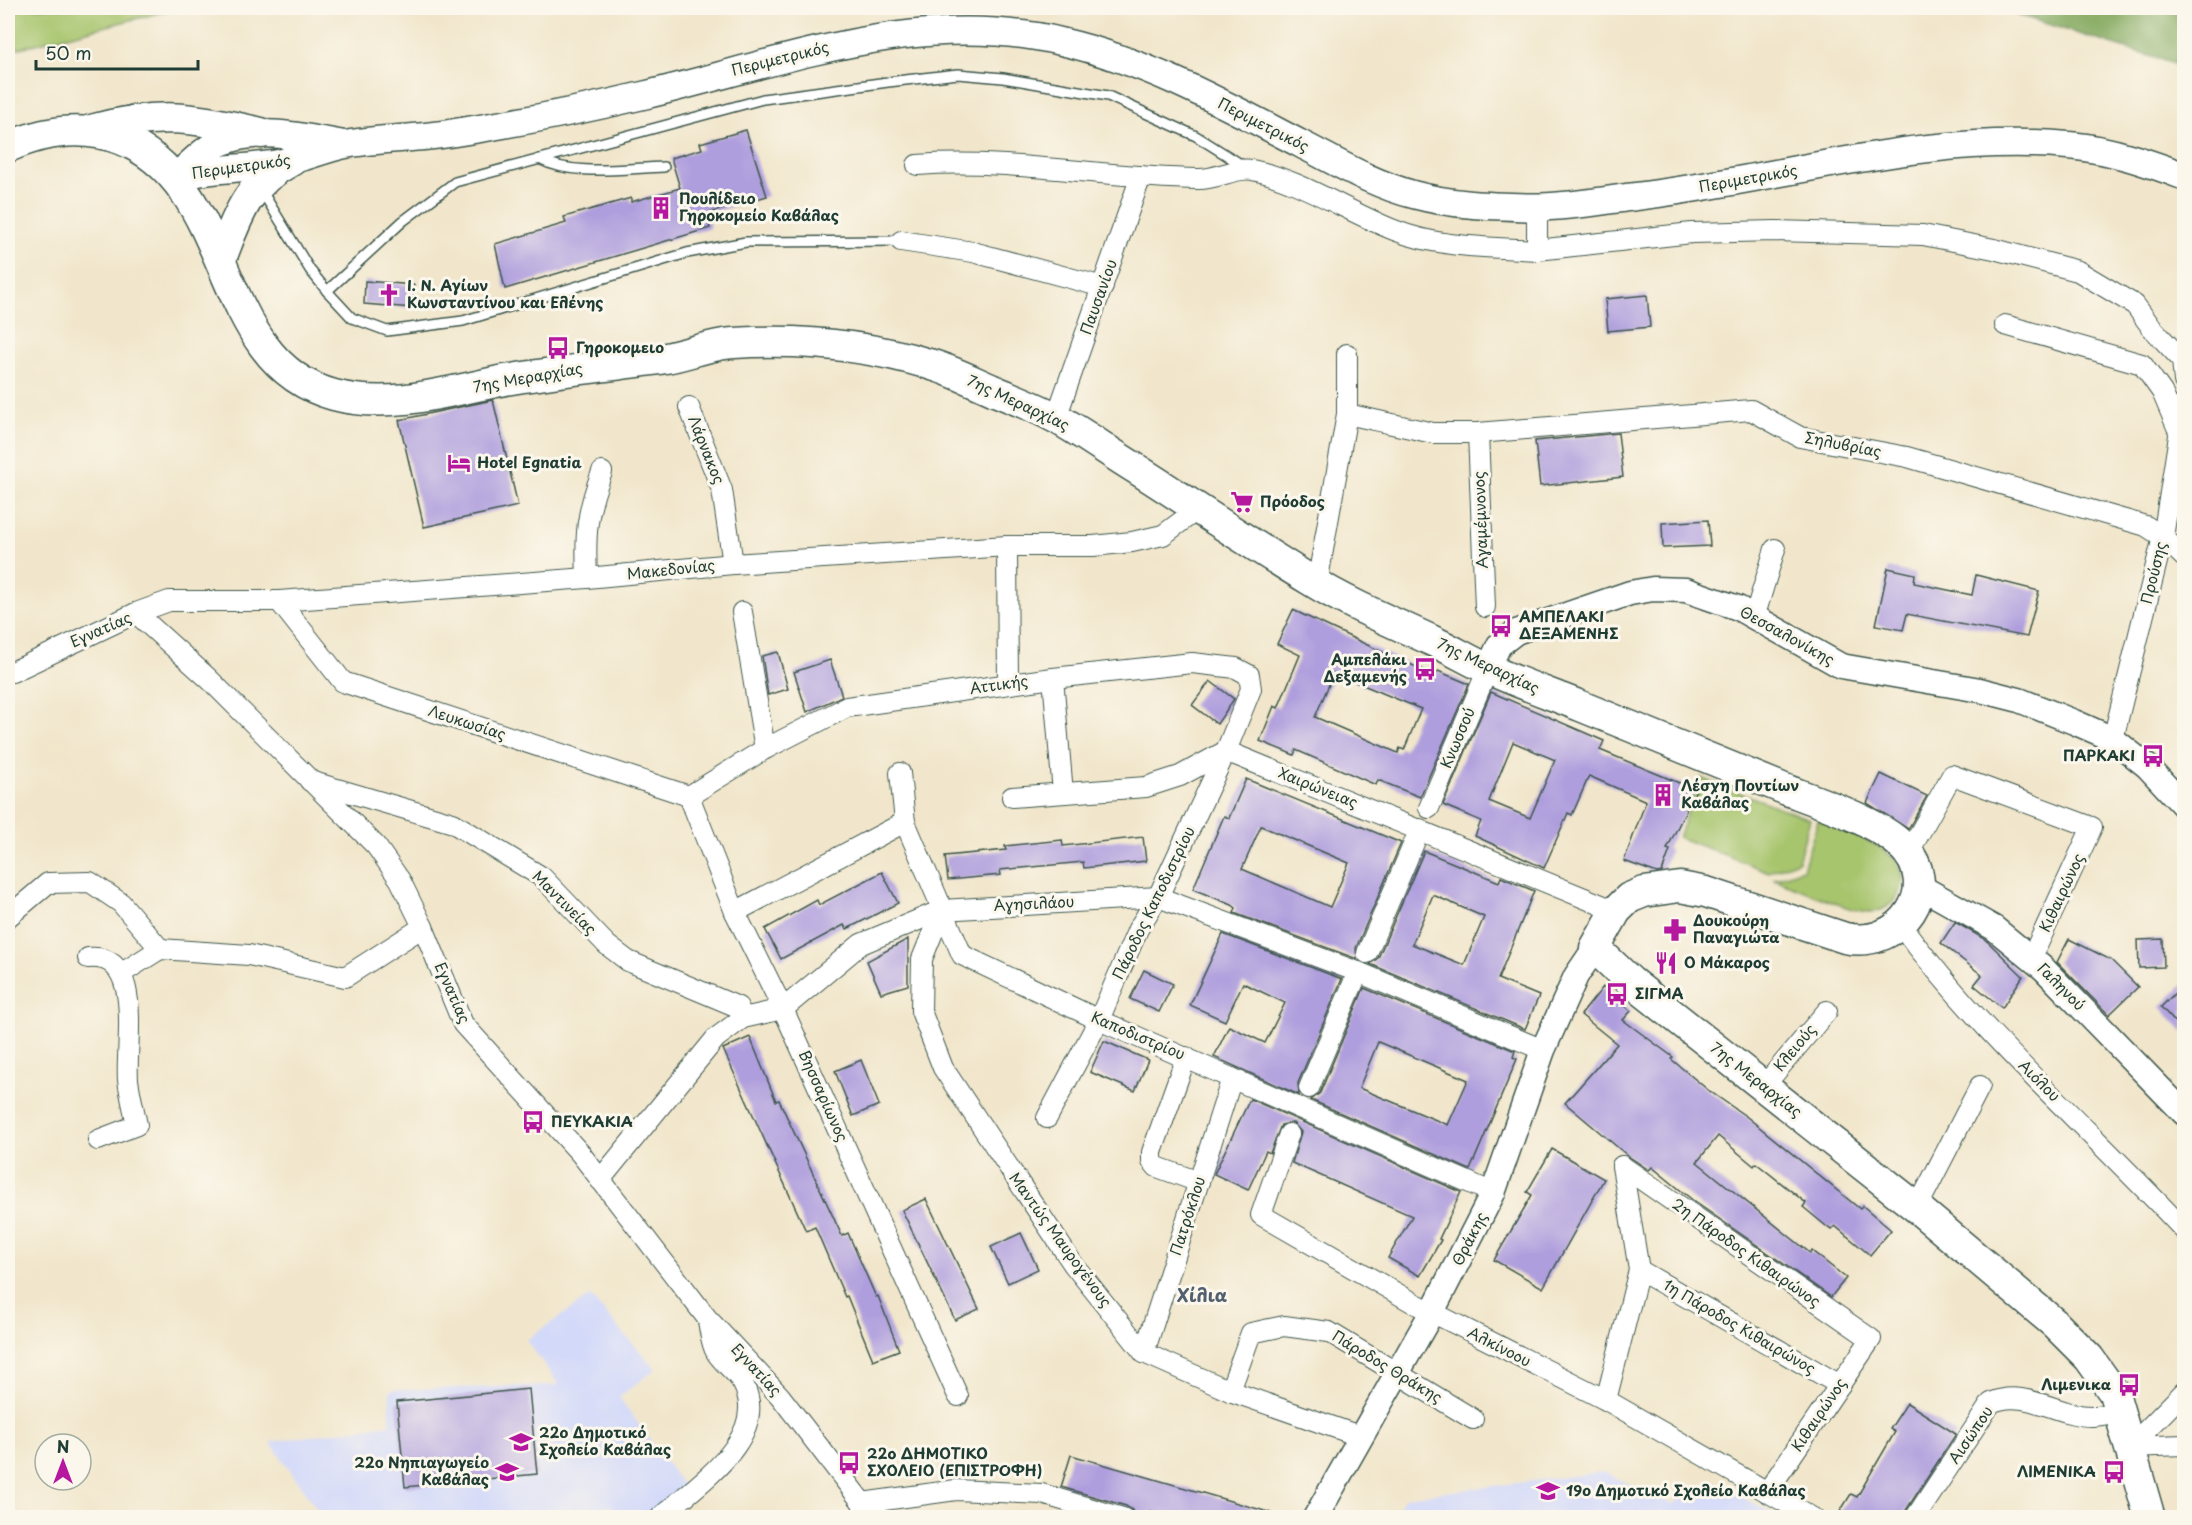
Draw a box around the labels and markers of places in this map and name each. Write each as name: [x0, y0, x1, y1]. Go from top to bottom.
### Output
place label: Πουλίδειο Γηροκομείο Καβάλας: [679, 186, 839, 226]
building icon: Πουλίδειο Γηροκομείο Καβάλας: [648, 195, 674, 221]
place label: Ι. Ν. Αγίων Κωνσταντίνου και Ελένης: [407, 273, 603, 313]
church icon: Ι. Ν. Αγίων Κωνσταντίνου και Ελένης: [376, 282, 402, 308]
bus stop icon: Γηροκομειο: [545, 335, 571, 361]
place label: Γηροκομειο: [576, 335, 664, 358]
hotel icon: Hotel Egnatia: [446, 450, 472, 476]
place label: Hotel Egnatia: [477, 450, 582, 473]
supermarket icon: Πρόοδος: [1229, 489, 1255, 515]
place label: Πρόοδος: [1260, 489, 1325, 512]
place label: ΑΜΠΕΛΑΚΙ ΔΕΞΑΜΕΝΗΣ: [1518, 604, 1618, 644]
bus stop icon: ΑΜΠΕΛΑΚΙ ΔΕΞΑΜΕΝΗΣ: [1488, 613, 1514, 639]
place label: Αμπελάκι Δεξαμενής: [1324, 647, 1407, 687]
bus stop icon: Αμπελάκι Δεξαμενής: [1412, 656, 1438, 682]
place label: ΠΑΡΚΑΚΙ: [2063, 743, 2135, 766]
bus stop icon: ΠΑΡΚΑΚΙ: [2140, 743, 2166, 769]
place label: Λέσχη Ποντίων Καβάλας: [1681, 773, 1799, 813]
building icon: Λέσχη Ποντίων Καβάλας: [1650, 782, 1676, 808]
place label: Δουκούρη Παναγιώτα: [1693, 908, 1780, 948]
pharmacy icon: Δουκούρη Παναγιώτα: [1662, 917, 1688, 943]
restaurant icon: Ο Μάκαρος: [1653, 950, 1679, 976]
place label: Ο Μάκαρος: [1684, 950, 1770, 973]
bus stop icon: ΣΙΓΜΑ: [1604, 981, 1630, 1007]
place label: ΣΙΓΜΑ: [1635, 981, 1684, 1004]
bus stop icon: ΠΕΥΚΑΚΙΑ: [520, 1109, 546, 1135]
place label: ΠΕΥΚΑΚΙΑ: [551, 1109, 633, 1132]
place label: Λιμενικα: [2041, 1372, 2112, 1395]
bus stop icon: Λιμενικα: [2116, 1372, 2142, 1398]
place label: 22ο Δημοτικό Σχολείο Καβάλας: [539, 1420, 671, 1460]
school or university icon: 22ο Δημοτικό Σχολείο Καβάλας: [508, 1429, 534, 1455]
place label: 22ο ΔΗΜΟΤΙΚΟ ΣΧΟΛΕΙΟ (ΕΠΙΣΤΡΟΦΗ): [867, 1441, 1043, 1481]
place label: 22ο Νηπιαγωγείο Καβάλας: [354, 1450, 489, 1490]
bus stop icon: 22ο ΔΗΜΟΤΙΚΟ ΣΧΟΛΕΙΟ (ΕΠΙΣΤΡΟΦΗ): [836, 1450, 862, 1476]
school or university icon: 22ο Νηπιαγωγείο Καβάλας: [494, 1459, 520, 1485]
place label: ΛΙΜΕΝΙΚΑ: [2017, 1459, 2096, 1482]
bus stop icon: ΛΙΜΕΝΙΚΑ: [2101, 1459, 2127, 1485]
school or university icon: 19ο Δημοτικό Σχολείο Καβάλας: [1535, 1478, 1561, 1504]
place label: 19ο Δημοτικό Σχολείο Καβάλας: [1566, 1478, 1806, 1501]

